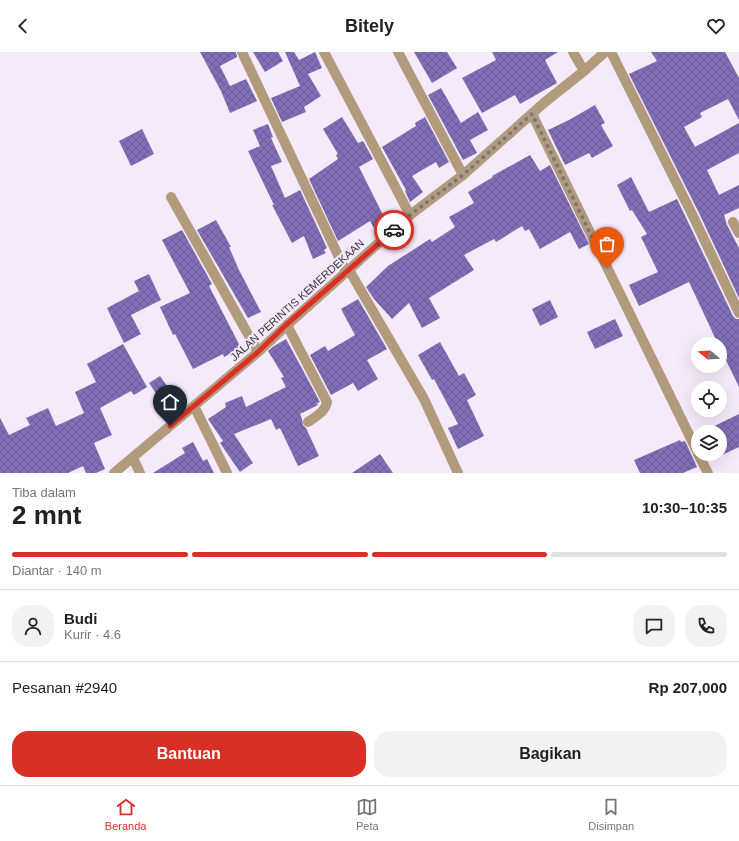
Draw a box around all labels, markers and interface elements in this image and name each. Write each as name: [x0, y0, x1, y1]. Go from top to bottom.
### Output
icon: back: [12, 15, 34, 37]
icon: heart: [705, 15, 727, 37]
text: Bitely: [345, 16, 394, 36]
courier: [374, 210, 414, 250]
icon: car: [383, 219, 405, 241]
pin: [590, 227, 624, 268]
icon: bag: [596, 233, 618, 255]
street label: JALAN PERINTIS KEMERDEKAAN: [228, 237, 366, 363]
north arrow: [691, 337, 727, 373]
map controls: [691, 337, 727, 461]
button: locate: [691, 381, 727, 417]
pin: [153, 385, 187, 426]
icon: home: [159, 391, 181, 413]
button: layers: [691, 425, 727, 461]
text: Tiba dalam: [12, 485, 76, 500]
text: 10:30–10:35: [642, 499, 727, 516]
text: 2 mnt: [12, 500, 81, 530]
text: Diantar · 140 m: [12, 563, 102, 578]
button: person: [12, 605, 54, 647]
button: chat: [633, 605, 675, 647]
button: phone: [685, 605, 727, 647]
text: Budi: [64, 610, 97, 627]
text: Kurir · 4.6: [64, 627, 121, 642]
text: Pesanan #2940: [12, 679, 117, 696]
text: Rp 207,000: [649, 679, 727, 696]
button: Bantuan: [12, 731, 366, 777]
button: Bagikan: [374, 731, 727, 777]
tab: Beranda: [105, 796, 146, 832]
tab: Peta: [356, 796, 379, 832]
tab: Disimpan: [588, 796, 634, 832]

